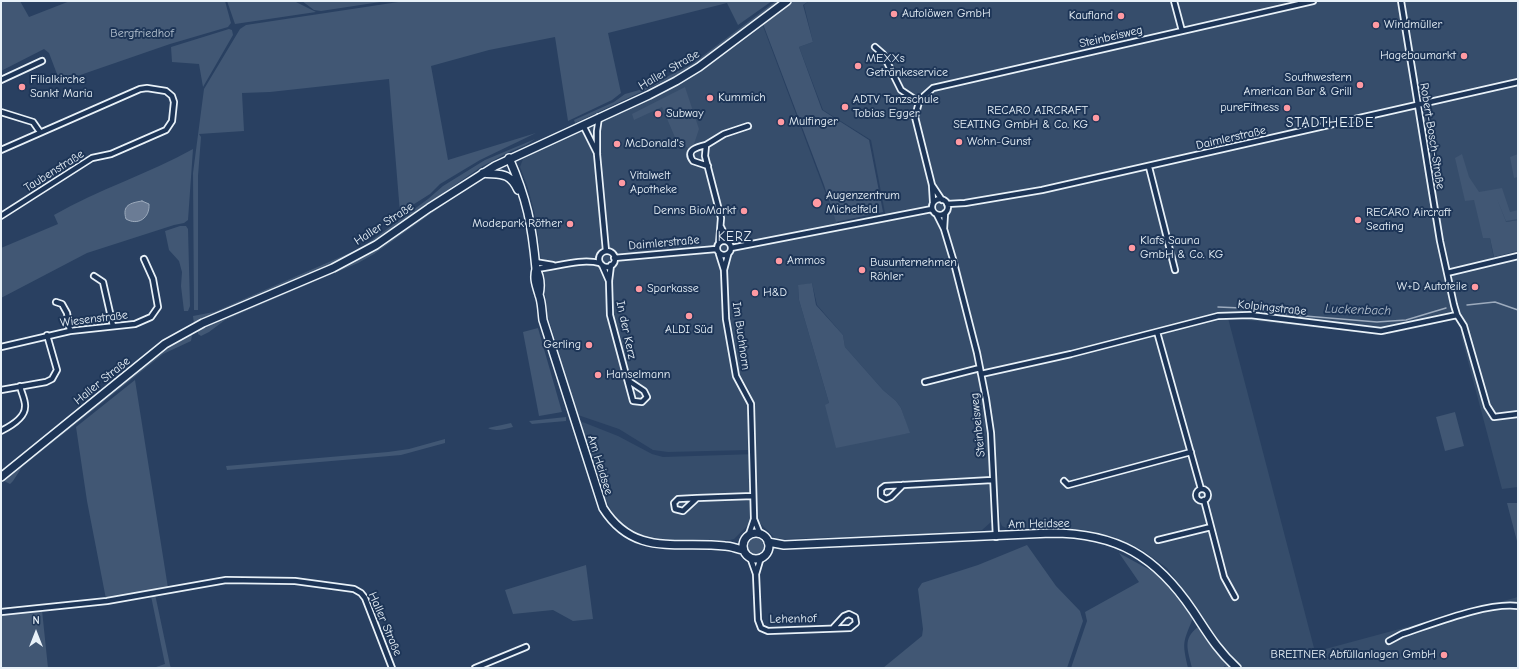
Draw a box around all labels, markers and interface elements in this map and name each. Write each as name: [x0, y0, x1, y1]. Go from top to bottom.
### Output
place label: Autolöwen GmbH: [902, 7, 991, 21]
marker: Autolöwen GmbH: [889, 9, 899, 19]
place label: Kaufland: [1069, 9, 1113, 23]
marker: Kaufland: [1116, 11, 1126, 21]
place label: Windmüller: [1384, 18, 1442, 32]
marker: Windmüller: [1371, 20, 1381, 30]
street label: Steinbeisweg: [1078, 23, 1144, 51]
park label: Bergfriedhof: [110, 27, 174, 41]
street label: Haller Straße: [636, 47, 702, 93]
place label: Hagebaumarkt: [1380, 49, 1456, 63]
marker: Hagebaumarkt: [1459, 51, 1469, 61]
place label: MEXXs Getränkeservice: [866, 52, 948, 80]
marker: MEXXs Getränkeservice: [853, 61, 863, 71]
place label: Southwestern American Bar & Grill: [1244, 71, 1352, 99]
place label: Filialkirche Sankt Maria: [30, 73, 93, 101]
marker: Southwestern American Bar & Grill: [1355, 80, 1365, 90]
marker: Filialkirche Sankt Maria: [17, 82, 27, 92]
street label: Robert-Bosch-Straße: [1416, 82, 1448, 190]
place label: Kummich: [718, 91, 766, 105]
marker: Kummich: [705, 93, 715, 103]
place label: ADTV Tanzschule Tobias Egger: [853, 93, 939, 121]
place label: pureFitness: [1220, 101, 1279, 115]
marker: ADTV Tanzschule Tobias Egger: [840, 102, 850, 112]
marker: pureFitness: [1282, 103, 1292, 113]
place label: RECARO AIRCRAFT SEATING GmbH & Co. KG: [953, 104, 1088, 132]
place label: Subway: [666, 107, 704, 121]
marker: Subway: [653, 109, 663, 119]
marker: RECARO AIRCRAFT SEATING GmbH & Co. KG: [1091, 113, 1101, 123]
place label: Mulfinger: [789, 115, 838, 129]
district label: STADTHEIDE: [1286, 115, 1374, 131]
marker: Mulfinger: [776, 117, 786, 127]
street label: Daimlerstraße: [1195, 123, 1267, 153]
place label: Wohn-Gunst: [967, 135, 1031, 149]
place label: McDonald's: [625, 137, 684, 151]
marker: Wohn-Gunst: [954, 137, 964, 147]
marker: McDonald's: [612, 139, 622, 149]
street label: Taubenstraße: [21, 147, 87, 195]
place label: Vitalwelt Apotheke: [630, 169, 677, 197]
marker: Vitalwelt Apotheke: [617, 178, 627, 188]
place label: Augenzentrum Michelfeld: [826, 189, 900, 217]
marker: Augenzentrum Michelfeld: [811, 197, 823, 209]
street label: Haller Straße: [352, 199, 416, 249]
place label: Denns BioMarkt: [653, 204, 736, 218]
marker: Denns BioMarkt: [739, 206, 749, 216]
place label: RECARO Aircraft Seating: [1366, 206, 1451, 234]
marker: RECARO Aircraft Seating: [1353, 215, 1363, 225]
place label: Modepark Röther: [472, 217, 562, 231]
marker: Modepark Röther: [565, 219, 575, 229]
district label: KERZ: [718, 229, 752, 245]
street label: Daimlerstraße: [628, 233, 700, 253]
place label: Klafs Sauna GmbH & Co. KG: [1140, 234, 1223, 262]
marker: Klafs Sauna GmbH & Co. KG: [1127, 243, 1137, 253]
place label: Ammos: [787, 254, 825, 268]
marker: Ammos: [774, 256, 784, 266]
place label: Busunternehmen Röhler: [870, 256, 957, 284]
marker: Busunternehmen Röhler: [857, 265, 867, 275]
place label: W+D Autoteile: [1397, 280, 1467, 294]
place label: Sparkasse: [647, 282, 699, 296]
marker: W+D Autoteile: [1470, 282, 1480, 292]
marker: Sparkasse: [634, 284, 644, 294]
place label: H&D: [763, 286, 787, 300]
marker: H&D: [750, 288, 760, 298]
street label: Kolpingstraße: [1237, 297, 1307, 319]
street label: In der Kerz: [613, 300, 639, 360]
street label: Im Buchhorn: [729, 301, 753, 371]
water label: Luckenbach: [1325, 301, 1391, 319]
street label: Wiesenstraße: [59, 308, 129, 330]
marker: ALDI Süd: [684, 311, 694, 321]
place label: ALDI Süd: [665, 323, 713, 337]
place label: Gerling: [543, 338, 581, 352]
marker: Gerling: [584, 340, 594, 350]
street label: Haller Straße: [71, 354, 133, 408]
place label: Hanselmann: [606, 368, 670, 382]
marker: Hanselmann: [593, 370, 603, 380]
street label: Steinbeisweg: [967, 392, 989, 458]
street label: Am Heidsee: [584, 433, 616, 497]
street label: Am Heidsee: [1008, 516, 1070, 532]
street label: Haller Straße: [365, 590, 405, 658]
street label: Lehenhof: [769, 611, 817, 627]
north arrow: [16, 613, 56, 653]
text: N: [32, 614, 40, 627]
place label: BREITNER Abfüllanlagen GmbH: [1271, 648, 1436, 662]
marker: BREITNER Abfüllanlagen GmbH: [1439, 650, 1449, 660]

